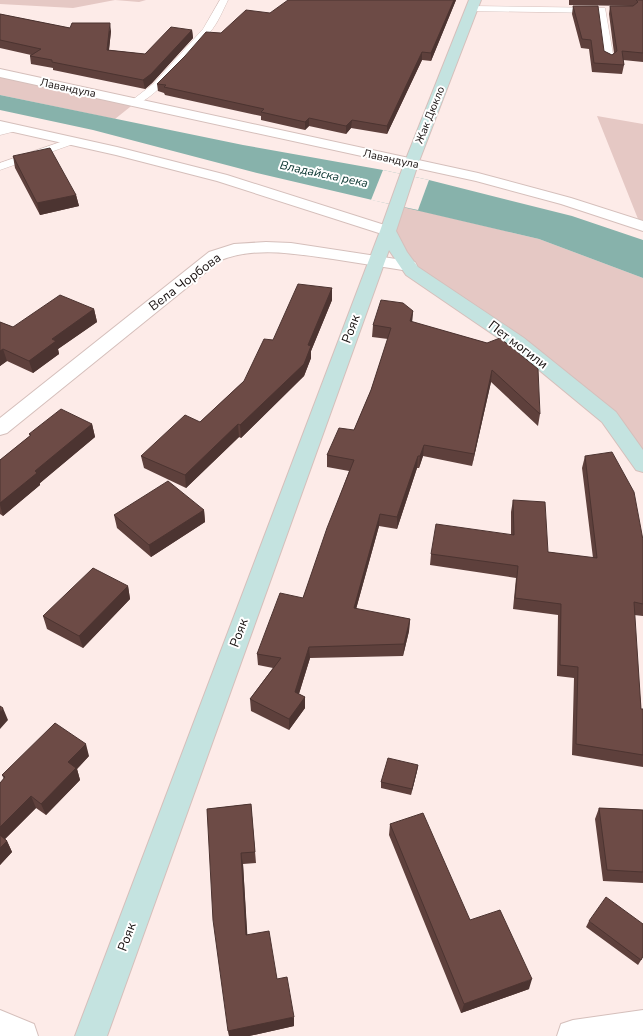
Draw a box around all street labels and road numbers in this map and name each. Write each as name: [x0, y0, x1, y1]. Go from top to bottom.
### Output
street label: Лавандула: [39, 75, 97, 101]
street label: Жак Дюкло: [412, 84, 448, 146]
street label: Лавандула: [362, 146, 420, 172]
street label: Вела Чорбова: [145, 249, 225, 315]
street label: Рояк: [338, 312, 365, 346]
street label: Пет могили: [485, 317, 551, 373]
street label: Рояк: [226, 616, 253, 650]
street label: Рояк: [114, 920, 141, 954]

